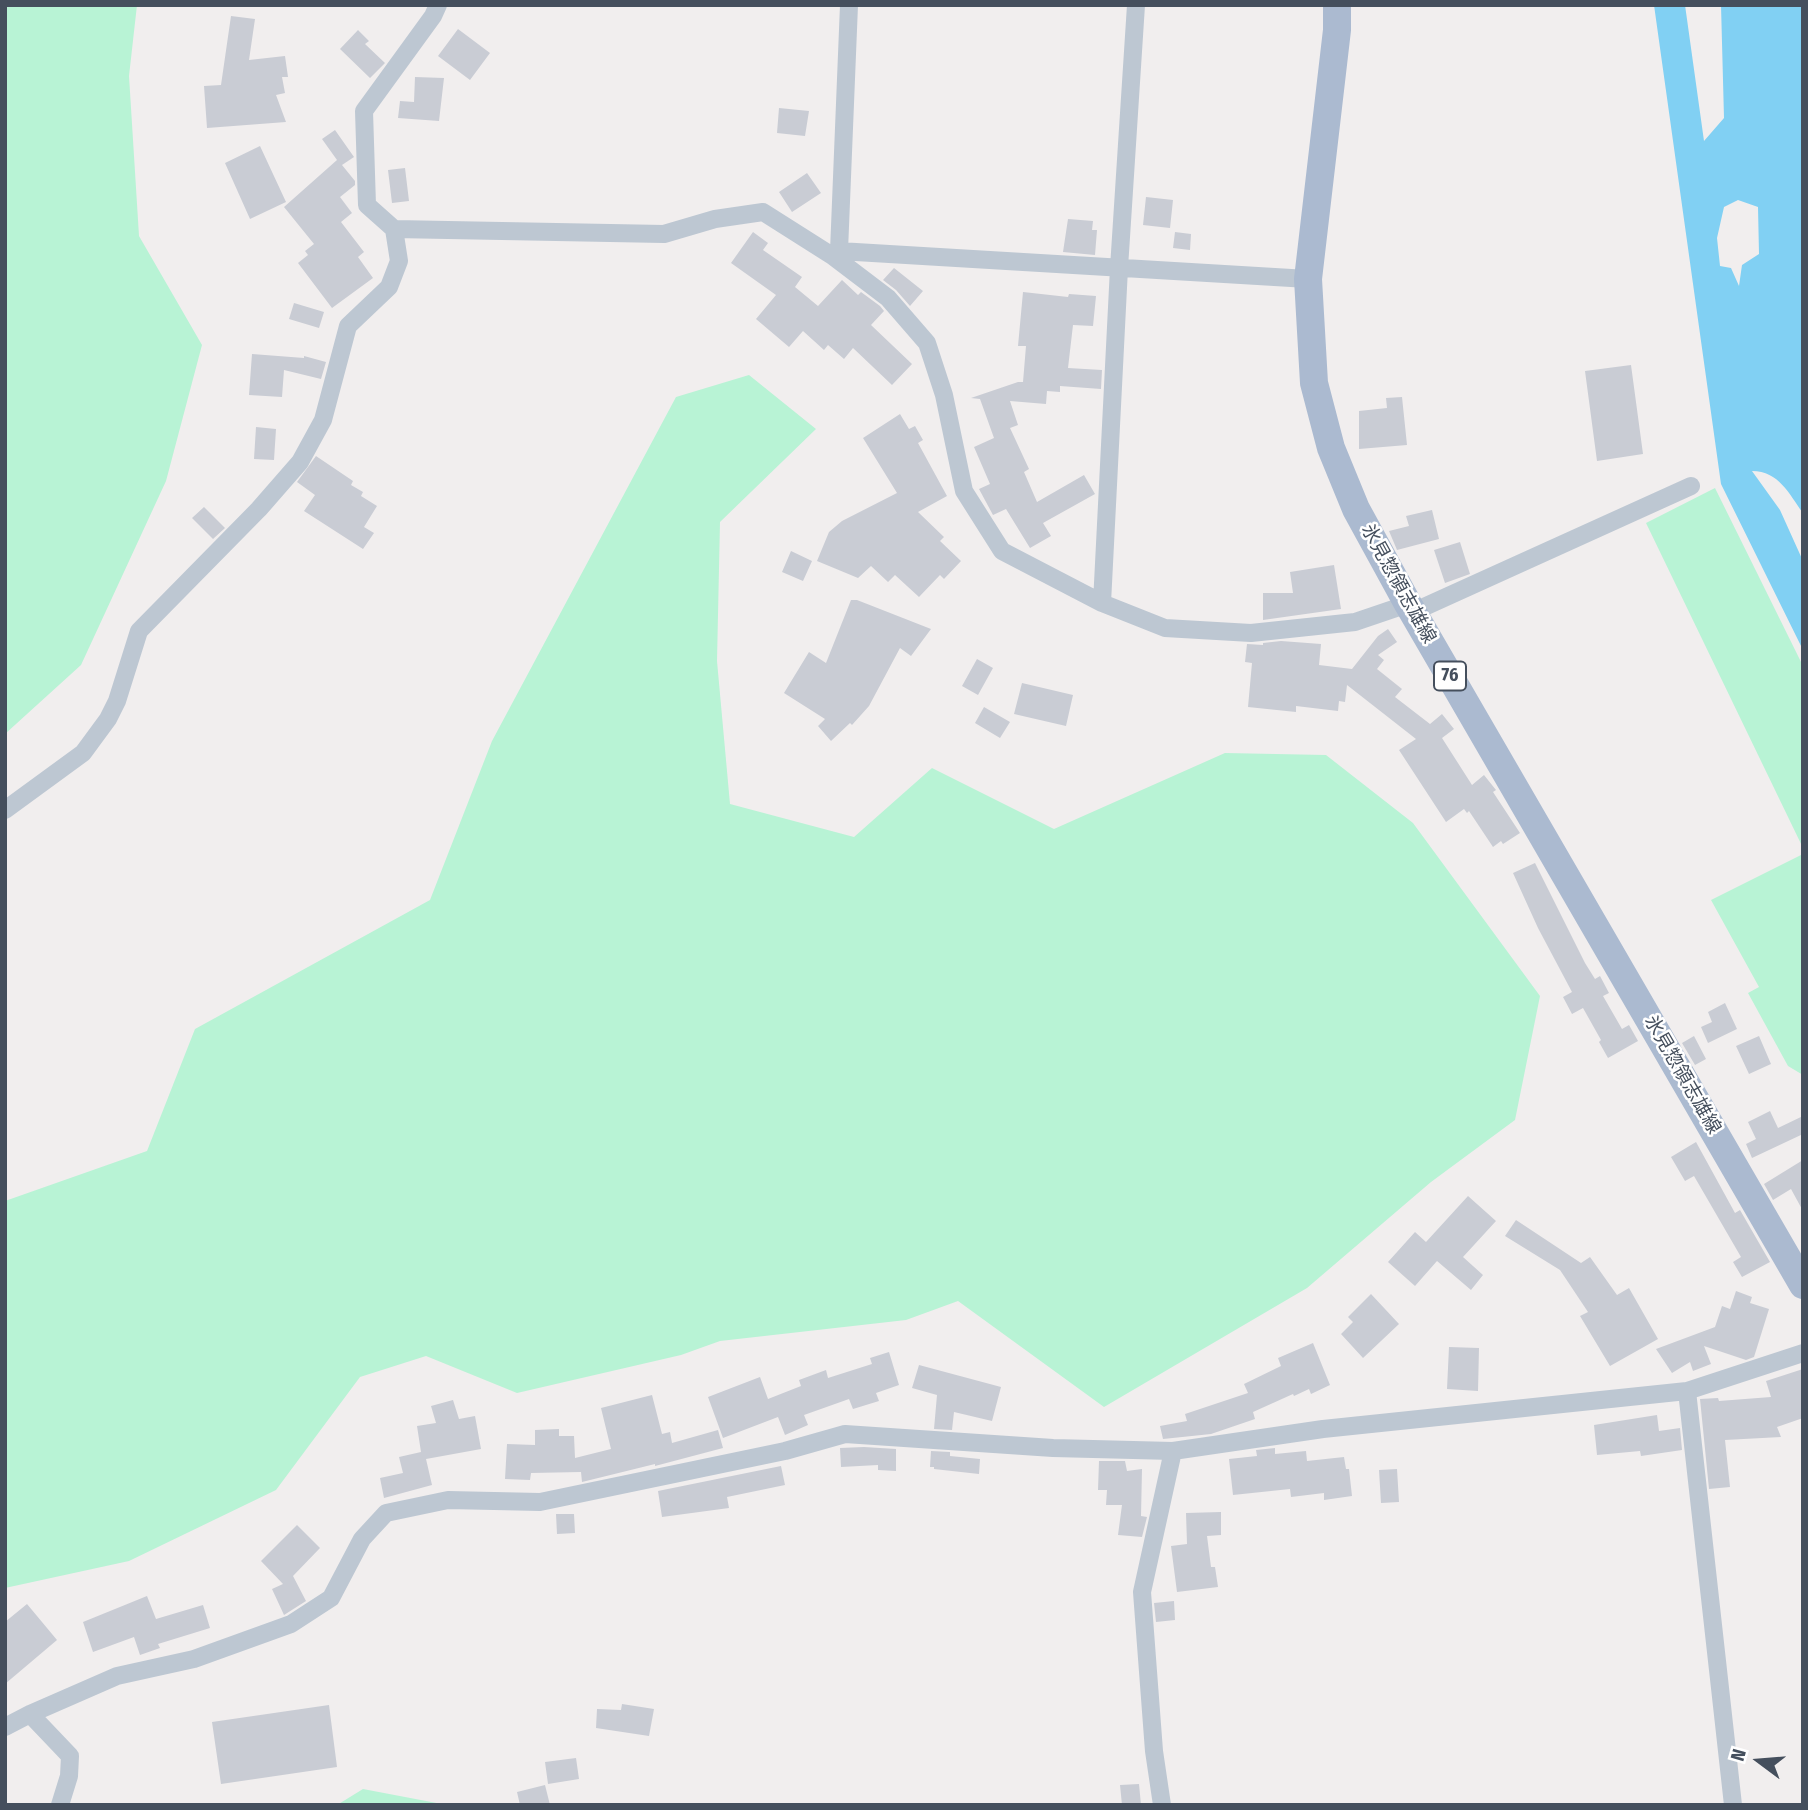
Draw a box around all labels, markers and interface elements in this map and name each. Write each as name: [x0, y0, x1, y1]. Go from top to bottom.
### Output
street label: 氷見惣領志雄線: [1356, 520, 1440, 648]
road number: 76: [1434, 662, 1466, 690]
street label: 氷見惣領志雄線: [1639, 1012, 1725, 1138]
north arrow: [1724, 1726, 1794, 1796]
text: N: [1726, 1746, 1751, 1764]

